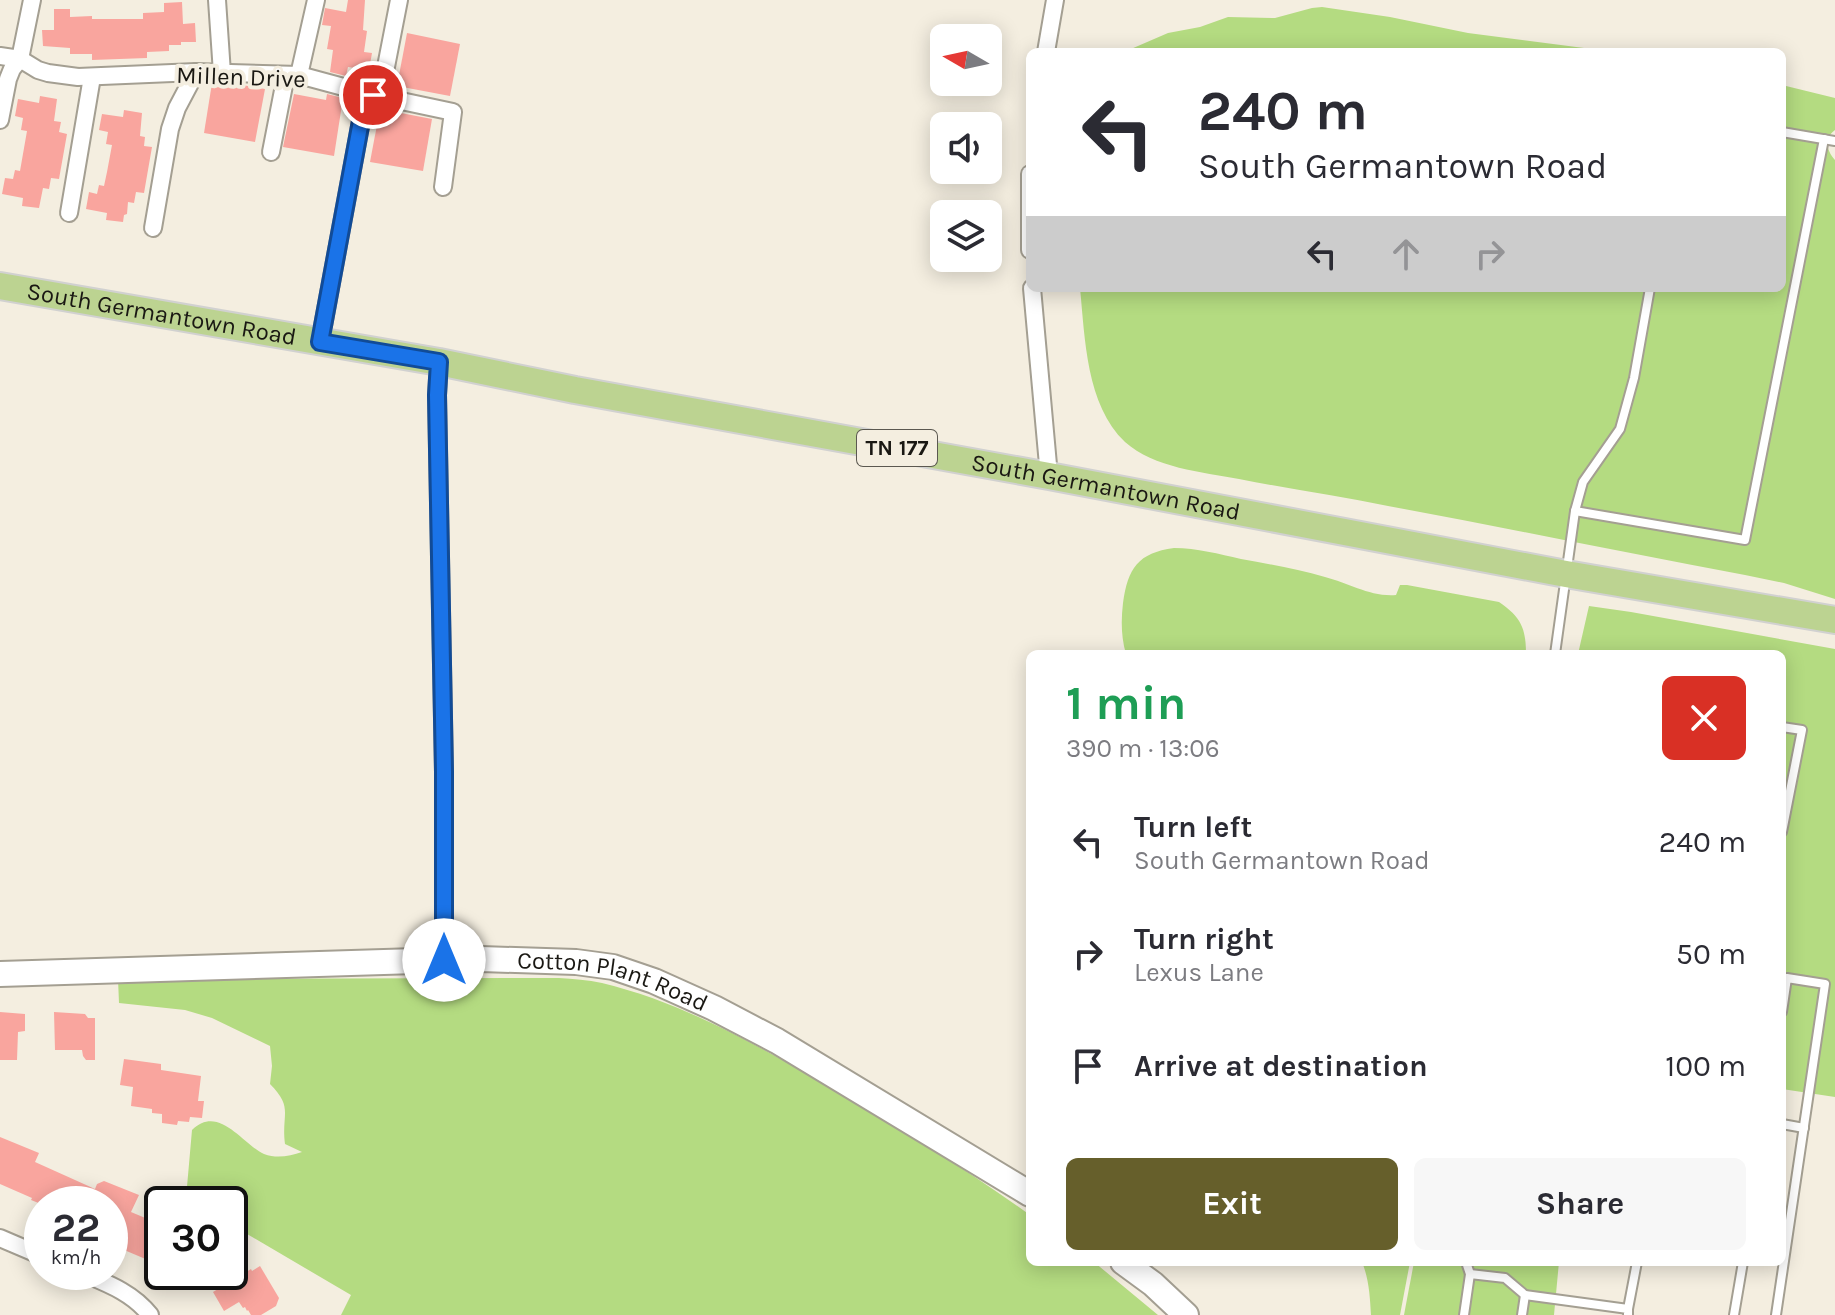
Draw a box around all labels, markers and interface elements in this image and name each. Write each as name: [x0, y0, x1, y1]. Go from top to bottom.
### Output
north arrow: [930, 24, 1002, 96]
map controls: [930, 24, 1002, 272]
street label: Millen Drive: [176, 61, 306, 93]
pin: [339, 61, 407, 129]
icon: arrive: [351, 73, 395, 117]
text: 240 m: [1198, 78, 1368, 143]
icon: left: [1066, 80, 1170, 184]
button: sound: [930, 112, 1002, 184]
text: South Germantown Road: [1198, 145, 1607, 187]
button: layers: [930, 200, 1002, 272]
icon: left: [1300, 232, 1344, 276]
icon: ahead: [1384, 232, 1428, 276]
icon: right: [1468, 232, 1512, 276]
street label: South Germantown Road: [25, 277, 299, 351]
road number: TN 177: [857, 430, 937, 466]
street label: South Germantown Road: [969, 448, 1243, 526]
text: 1 min: [1066, 675, 1186, 731]
button: close: [1662, 676, 1746, 760]
text: 390 m · 13:06: [1066, 733, 1220, 764]
text: Turn left: [1134, 809, 1252, 845]
icon: left: [1066, 820, 1110, 864]
text: 240 m: [1659, 824, 1746, 860]
text: South Germantown Road: [1134, 845, 1430, 876]
position arrow: [402, 918, 486, 1002]
text: Turn right: [1134, 921, 1274, 957]
icon: right: [1066, 932, 1110, 976]
text: 50 m: [1676, 936, 1746, 972]
street label: Cotton Plant Road: [517, 946, 712, 1017]
text: Lexus Lane: [1134, 957, 1264, 988]
icon: arrive: [1066, 1044, 1110, 1088]
text: Arrive at destination: [1134, 1048, 1428, 1084]
text: 100 m: [1665, 1048, 1746, 1084]
button: Exit: [1066, 1158, 1398, 1250]
button: Share: [1414, 1158, 1746, 1250]
speed limit sign: 30: [144, 1186, 248, 1290]
text: 22: [52, 1204, 100, 1251]
text: km/h: [51, 1246, 101, 1269]

